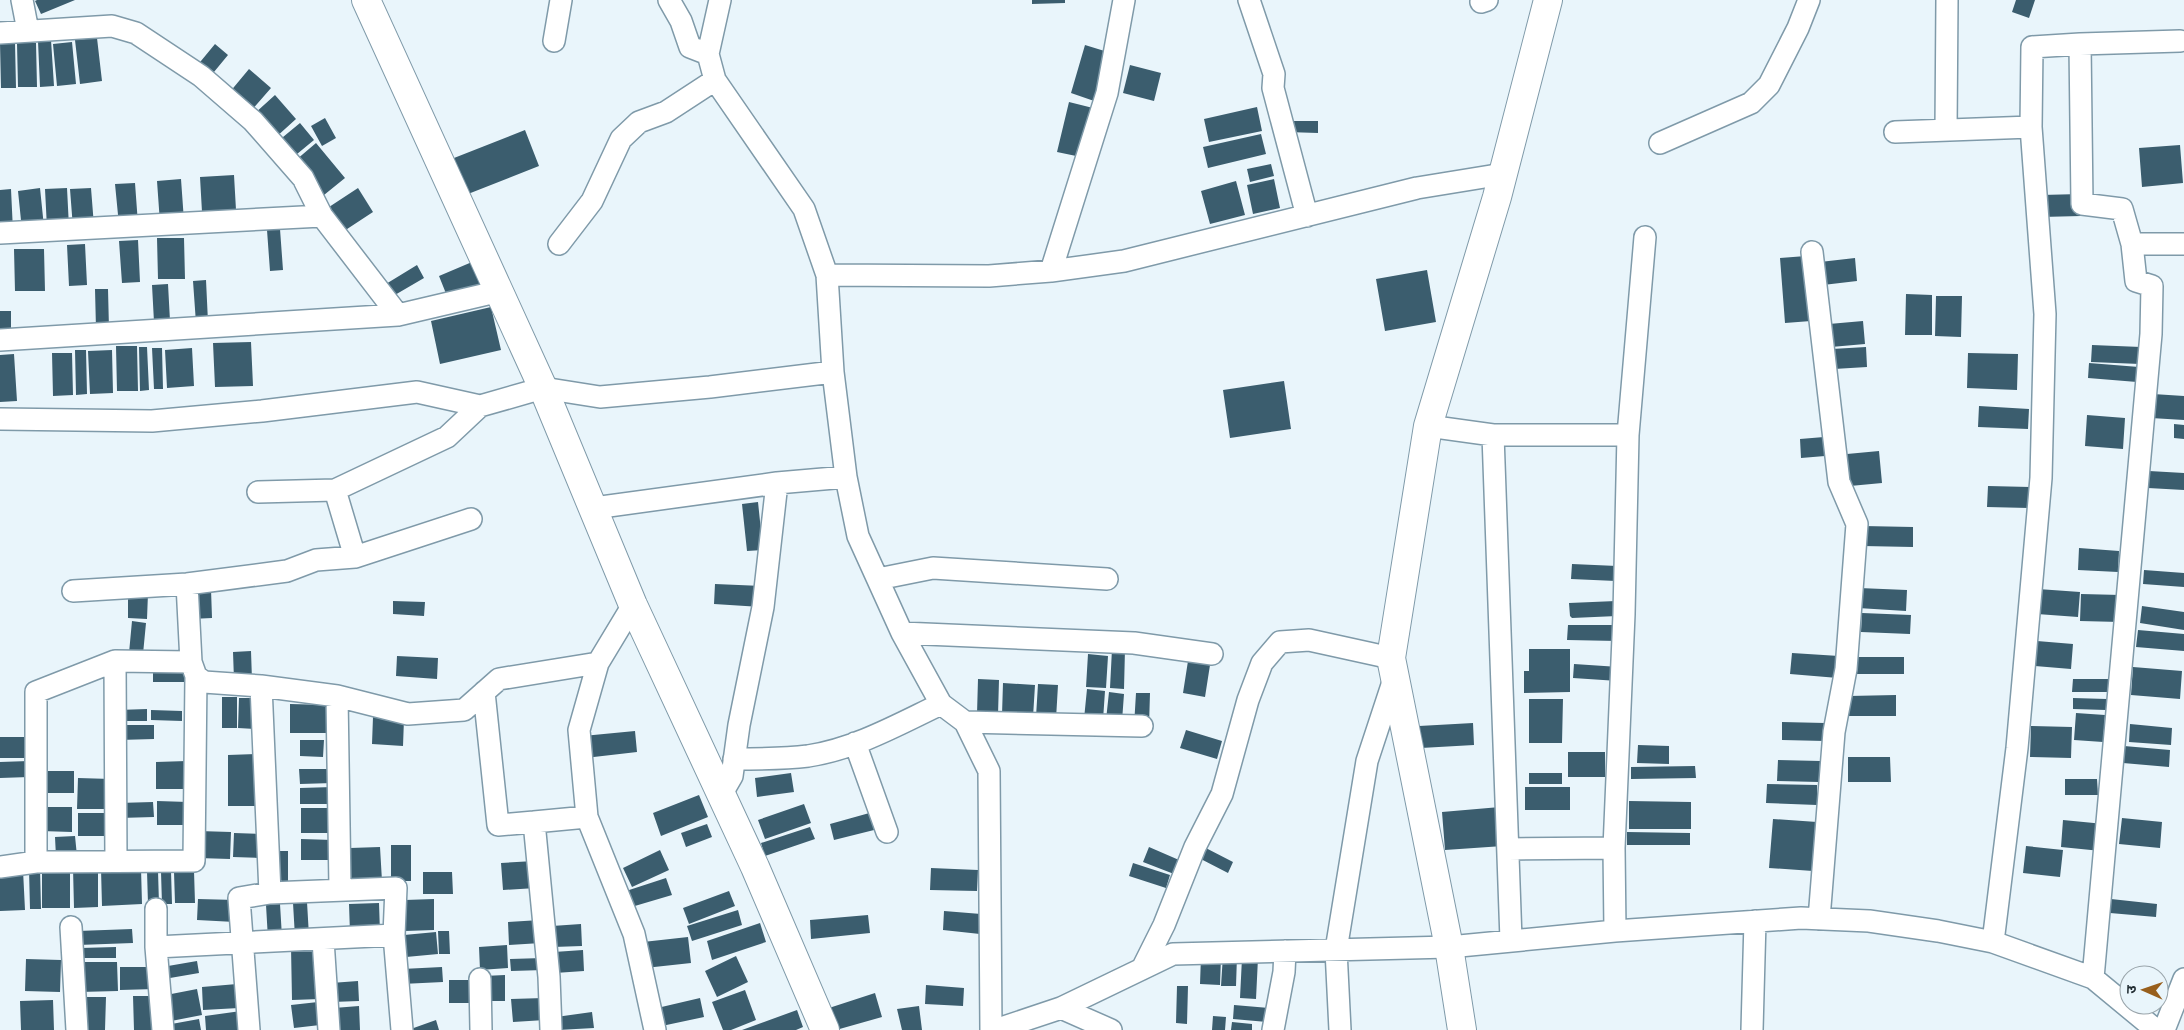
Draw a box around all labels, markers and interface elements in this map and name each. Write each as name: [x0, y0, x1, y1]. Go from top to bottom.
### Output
north arrow: [2119, 965, 2169, 1015]
text: उ: [2123, 984, 2139, 994]

